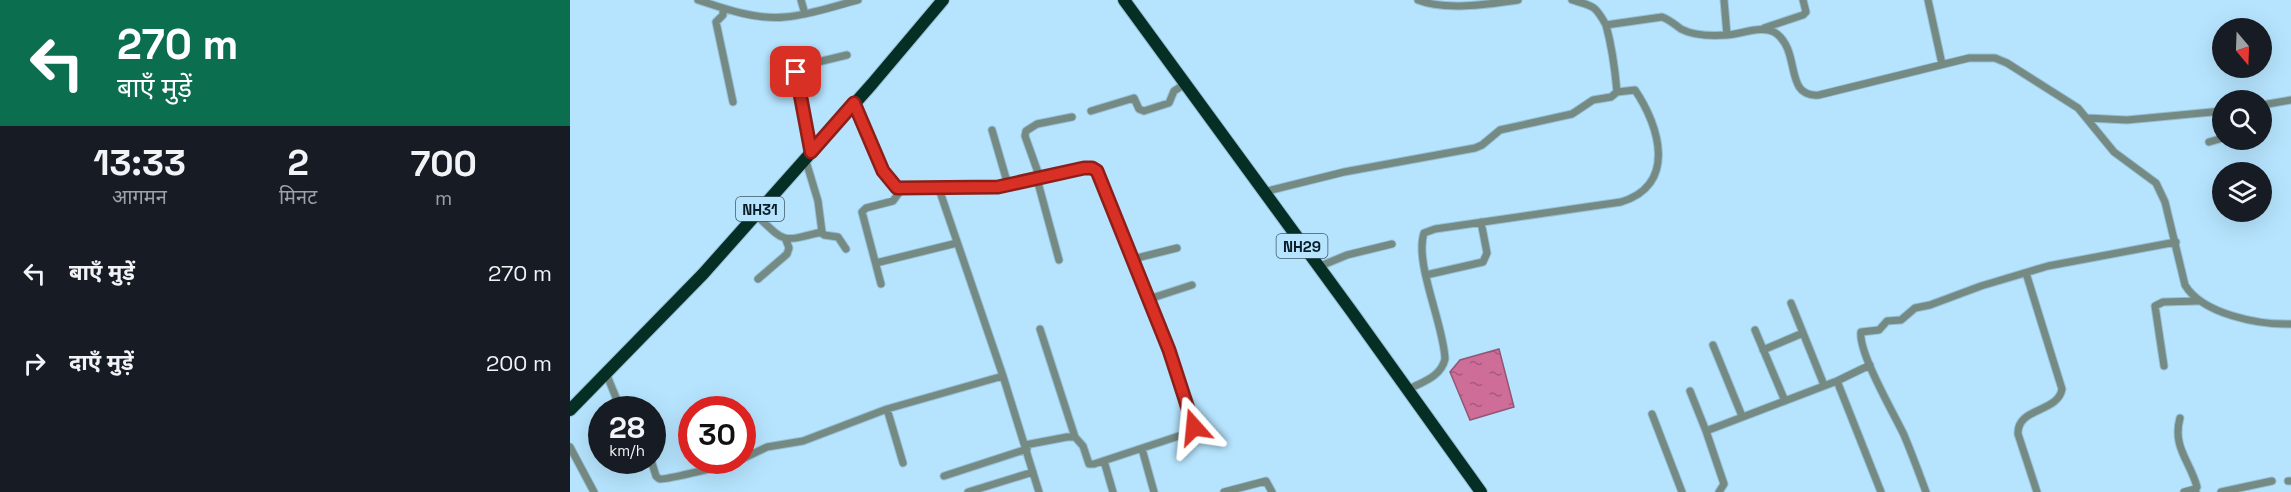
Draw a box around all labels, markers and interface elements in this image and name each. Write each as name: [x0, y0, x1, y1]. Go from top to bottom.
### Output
text: 270 m: [117, 18, 238, 71]
north arrow: [2212, 18, 2272, 78]
map controls: [2212, 18, 2272, 222]
icon: left: [18, 24, 96, 102]
pin: [770, 46, 821, 97]
icon: arrive: [779, 55, 812, 88]
text: बाएँ मुड़ें: [117, 70, 192, 105]
button: search: [2212, 90, 2272, 150]
text: 13:33: [93, 140, 186, 186]
text: 2: [287, 140, 309, 186]
text: 700: [410, 141, 477, 187]
button: layers: [2212, 162, 2272, 222]
text: आगमन: [112, 184, 167, 210]
text: मिनट: [279, 184, 317, 210]
text: m: [435, 185, 452, 211]
road number: NH31: [736, 197, 784, 221]
road number: NH29: [1276, 234, 1328, 258]
icon: left: [18, 257, 51, 290]
text: बाएँ मुड़ें: [69, 258, 135, 286]
text: 270 m: [488, 259, 552, 287]
icon: right: [18, 347, 51, 380]
text: दाएँ मुड़ें: [69, 348, 134, 376]
text: 200 m: [486, 349, 552, 377]
position arrow: [1162, 395, 1226, 459]
speed limit sign: 30: [678, 396, 756, 474]
text: 28: [609, 408, 645, 447]
text: km/h: [609, 441, 645, 460]

